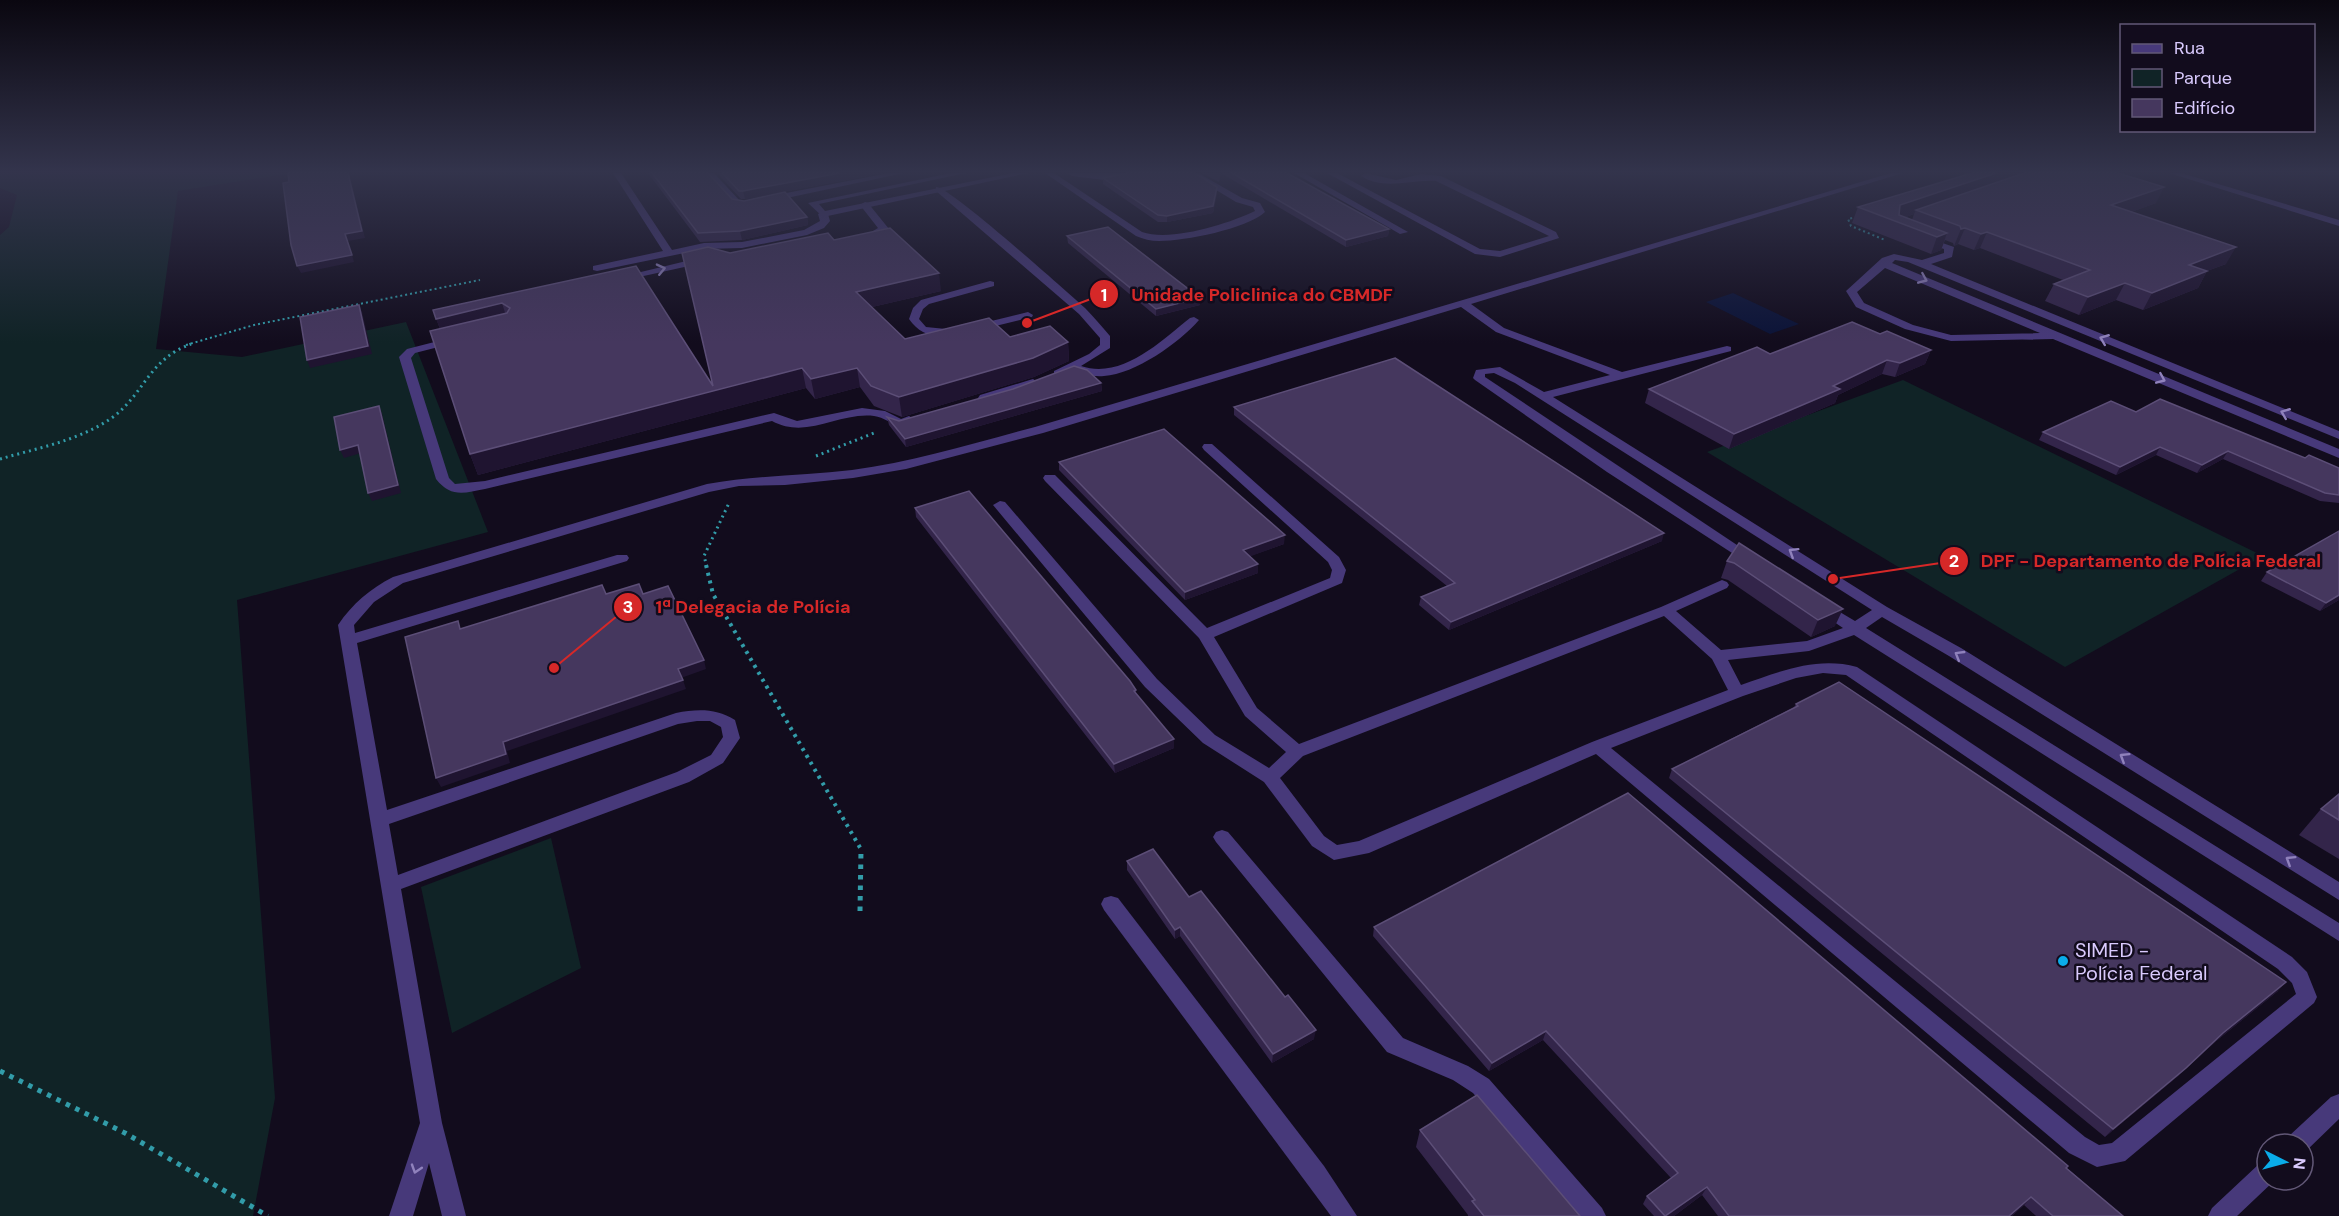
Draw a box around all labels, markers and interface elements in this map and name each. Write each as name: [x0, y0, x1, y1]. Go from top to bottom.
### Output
legend: [2120, 24, 2315, 132]
text: Rua: [2174, 36, 2205, 60]
text: Parque: [2174, 66, 2232, 90]
text: Edifício: [2174, 96, 2235, 120]
one-way arrow: [656, 264, 666, 277]
one-way arrow: [1916, 272, 1927, 284]
callout: Unidade Policlinica do CBMDF: [1089, 276, 1405, 312]
text: 1: [1101, 283, 1107, 307]
text: Unidade Policlinica do CBMDF: [1131, 283, 1393, 307]
one-way arrow: [2100, 334, 2111, 346]
one-way arrow: [2154, 372, 2165, 384]
one-way arrow: [2280, 408, 2291, 420]
callout: DPF - Departamento de Polícia Federal: [1939, 543, 2333, 579]
one-way arrow: [1789, 548, 1800, 559]
text: 2: [1949, 549, 1959, 573]
text: DPF - Departamento de Polícia Federal: [1981, 549, 2321, 573]
callout: 1ª Delegacia de Polícia: [613, 589, 863, 625]
text: 3: [623, 595, 633, 619]
text: 1ª Delegacia de Polícia: [655, 595, 851, 619]
one-way arrow: [1955, 650, 1965, 662]
one-way arrow: [2120, 753, 2130, 765]
one-way arrow: [2286, 856, 2296, 868]
place label: SIMED - Polícia Federal: [2075, 937, 2208, 986]
marker: SIMED - Polícia Federal: [2056, 954, 2070, 968]
north arrow: [2255, 1132, 2315, 1192]
text: N: [2288, 1157, 2310, 1170]
one-way arrow: [411, 1163, 423, 1174]

